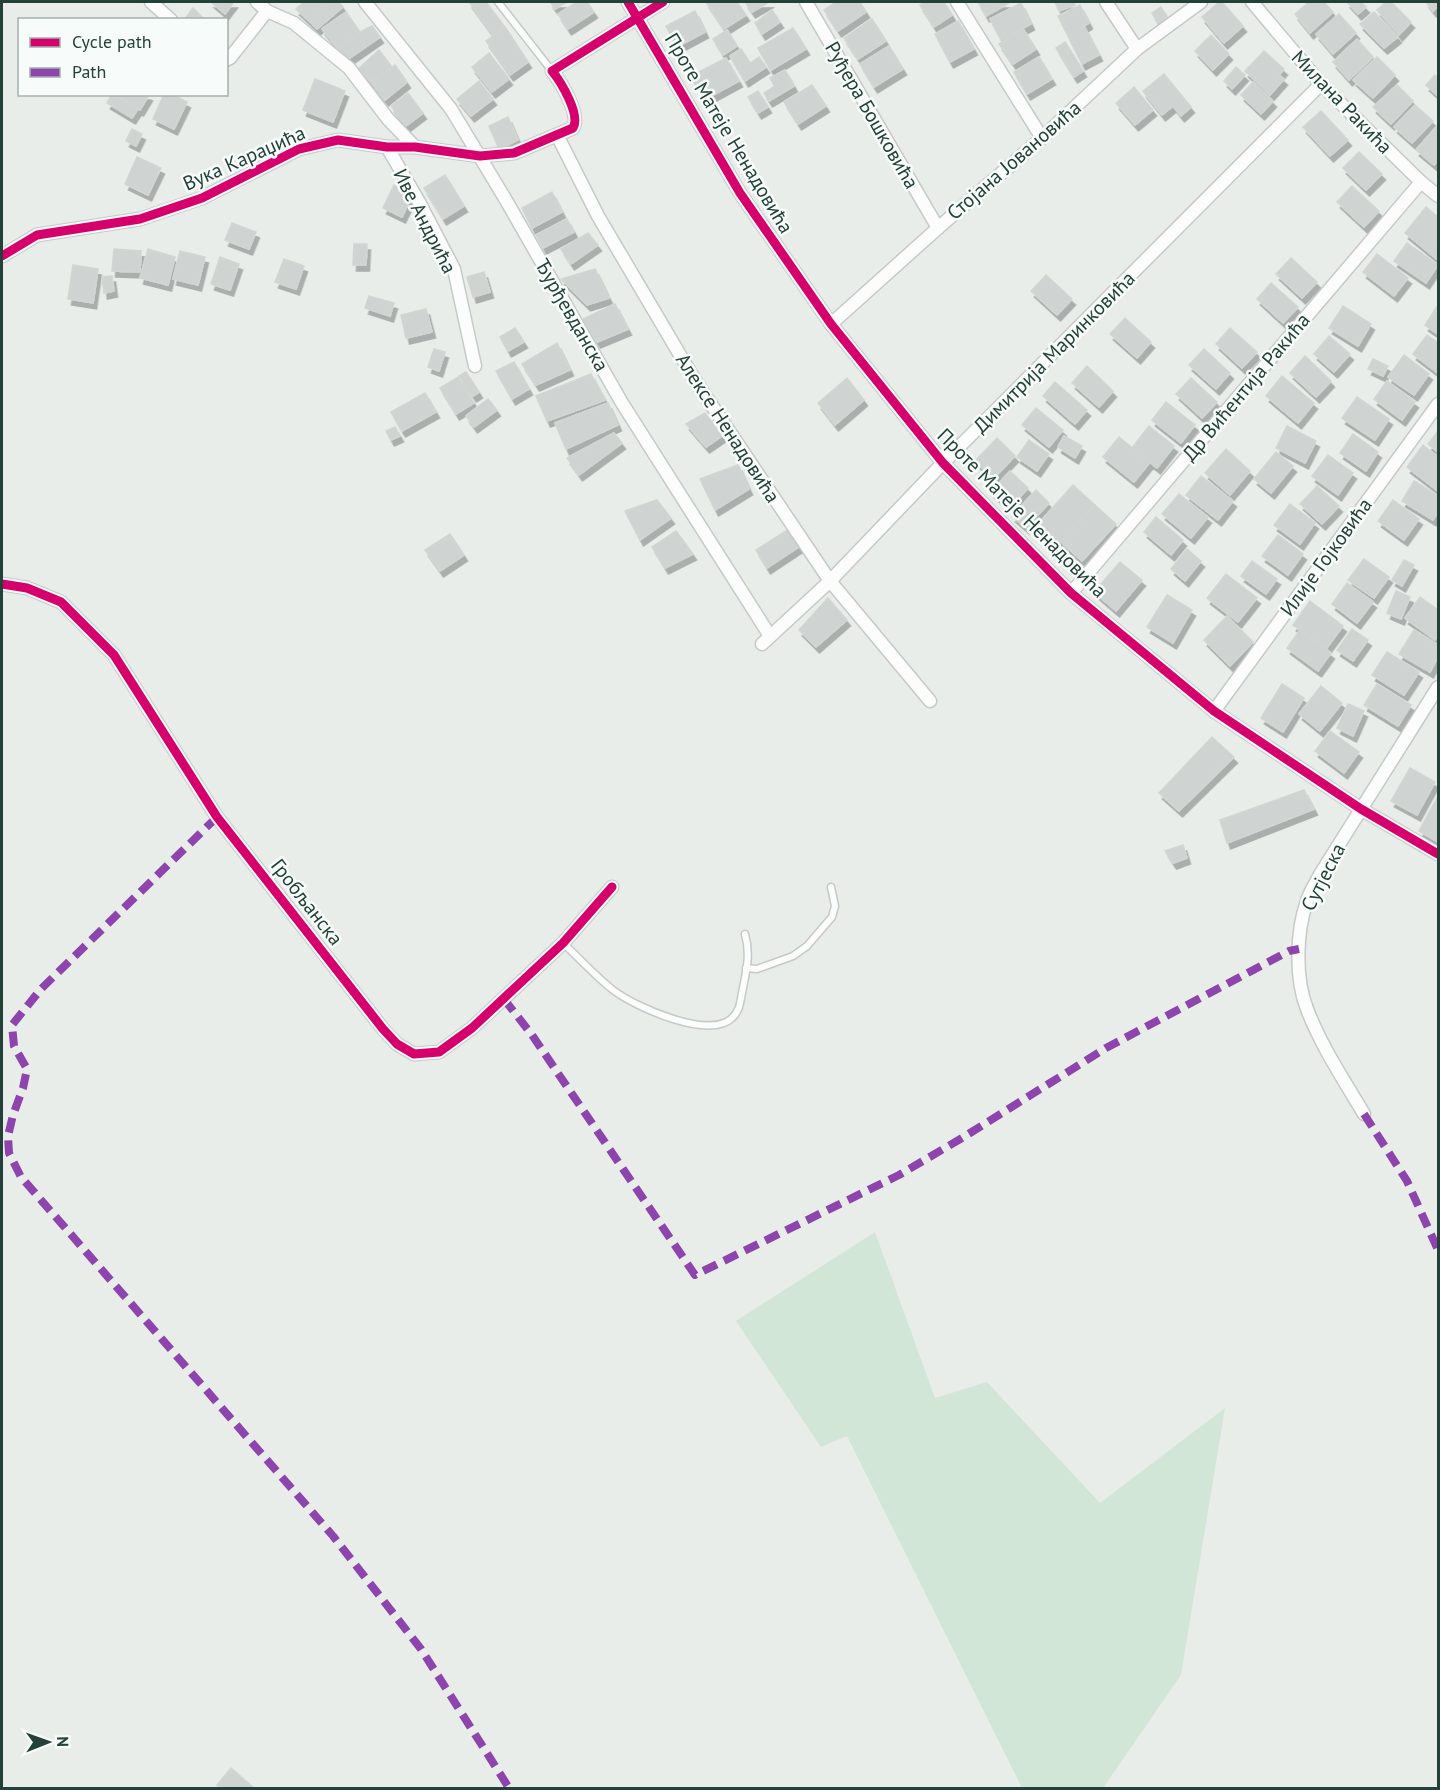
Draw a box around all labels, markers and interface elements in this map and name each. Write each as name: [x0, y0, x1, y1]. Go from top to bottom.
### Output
legend: [18, 18, 228, 96]
street label: Проте Матеје Ненадовића: [659, 28, 799, 238]
text: Cycle path: [72, 30, 152, 53]
street label: Руђера Бошковића: [819, 37, 925, 193]
street label: Милана Ракића: [1286, 45, 1398, 159]
text: Path: [72, 60, 106, 83]
street label: Стојана Јовановића: [941, 95, 1087, 225]
street label: Вука Караџића: [179, 119, 309, 197]
street label: Иве Андрића: [387, 164, 463, 278]
street label: Ђурђевданска: [529, 254, 615, 376]
street label: Димитрија Маринковића: [968, 266, 1140, 438]
street label: Др Вићентија Ракића: [1176, 308, 1316, 466]
street label: Алексе Ненадовића: [670, 348, 786, 508]
street label: Проте Матеје Ненадовића: [932, 423, 1112, 603]
street label: Илије Гојковића: [1274, 493, 1378, 621]
street label: Сутјеска: [1295, 839, 1351, 915]
street label: Гробљанска: [265, 854, 349, 950]
north arrow: [18, 1712, 78, 1772]
text: N: [53, 1736, 73, 1747]

